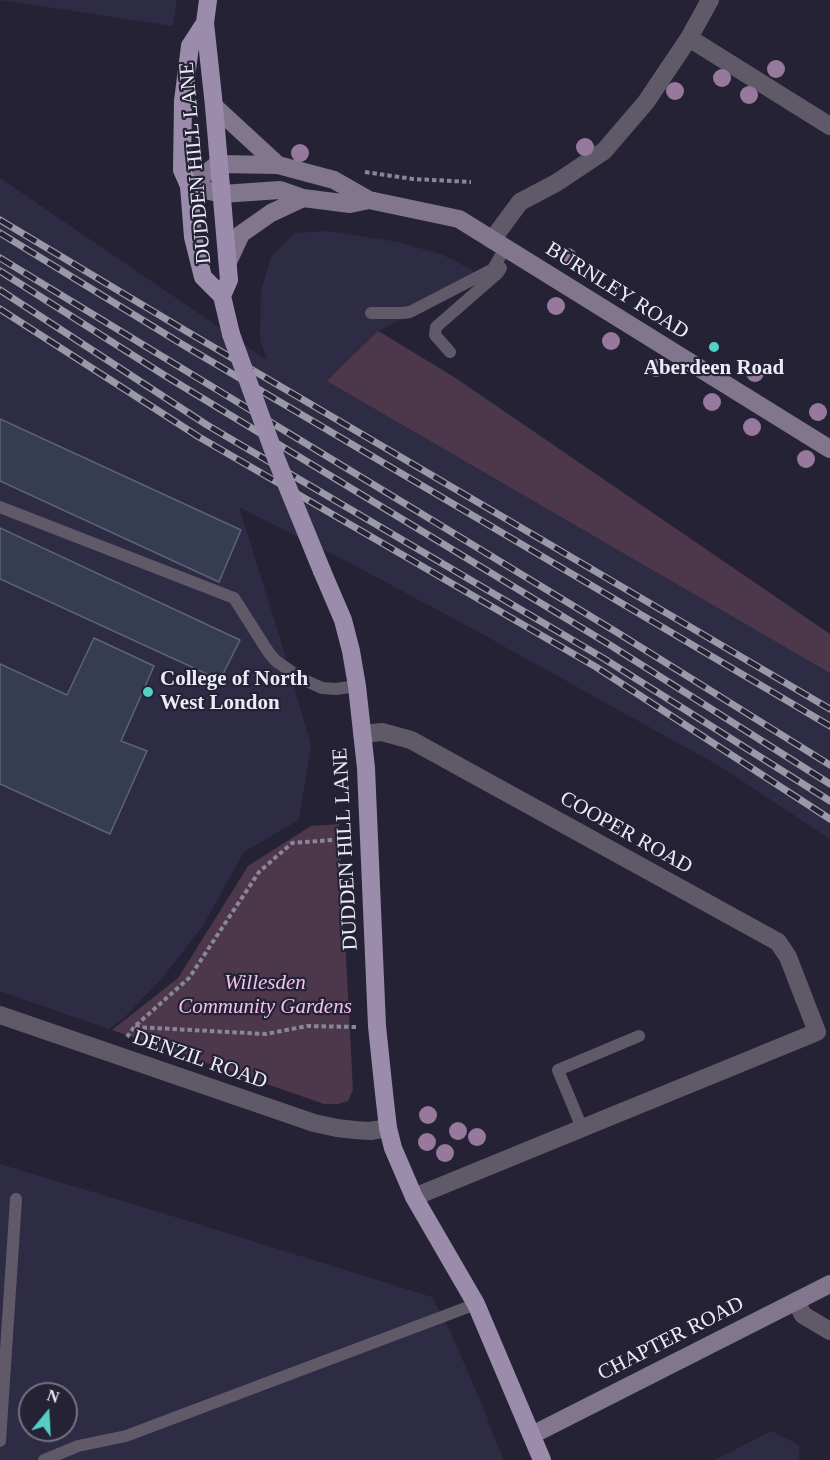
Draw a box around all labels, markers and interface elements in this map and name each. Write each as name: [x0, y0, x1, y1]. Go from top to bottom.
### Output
street label: DUDDEN HILL LANE: [175, 61, 217, 265]
street label: BURNLEY ROAD: [541, 237, 693, 345]
marker: Aberdeen Road: [707, 340, 721, 354]
place label: Aberdeen Road: [644, 356, 784, 382]
place label: College of North West London: [160, 667, 308, 717]
marker: College of North West London: [141, 685, 155, 699]
street label: DUDDEN HILL LANE: [328, 747, 364, 951]
street label: COOPER ROAD: [555, 786, 697, 880]
park label: Willesden Community Gardens: [178, 970, 352, 1020]
street label: DENZIL ROAD: [129, 1025, 271, 1095]
street label: CHAPTER ROAD: [594, 1291, 748, 1387]
north arrow: [18, 1382, 78, 1442]
text: N: [45, 1386, 61, 1406]

